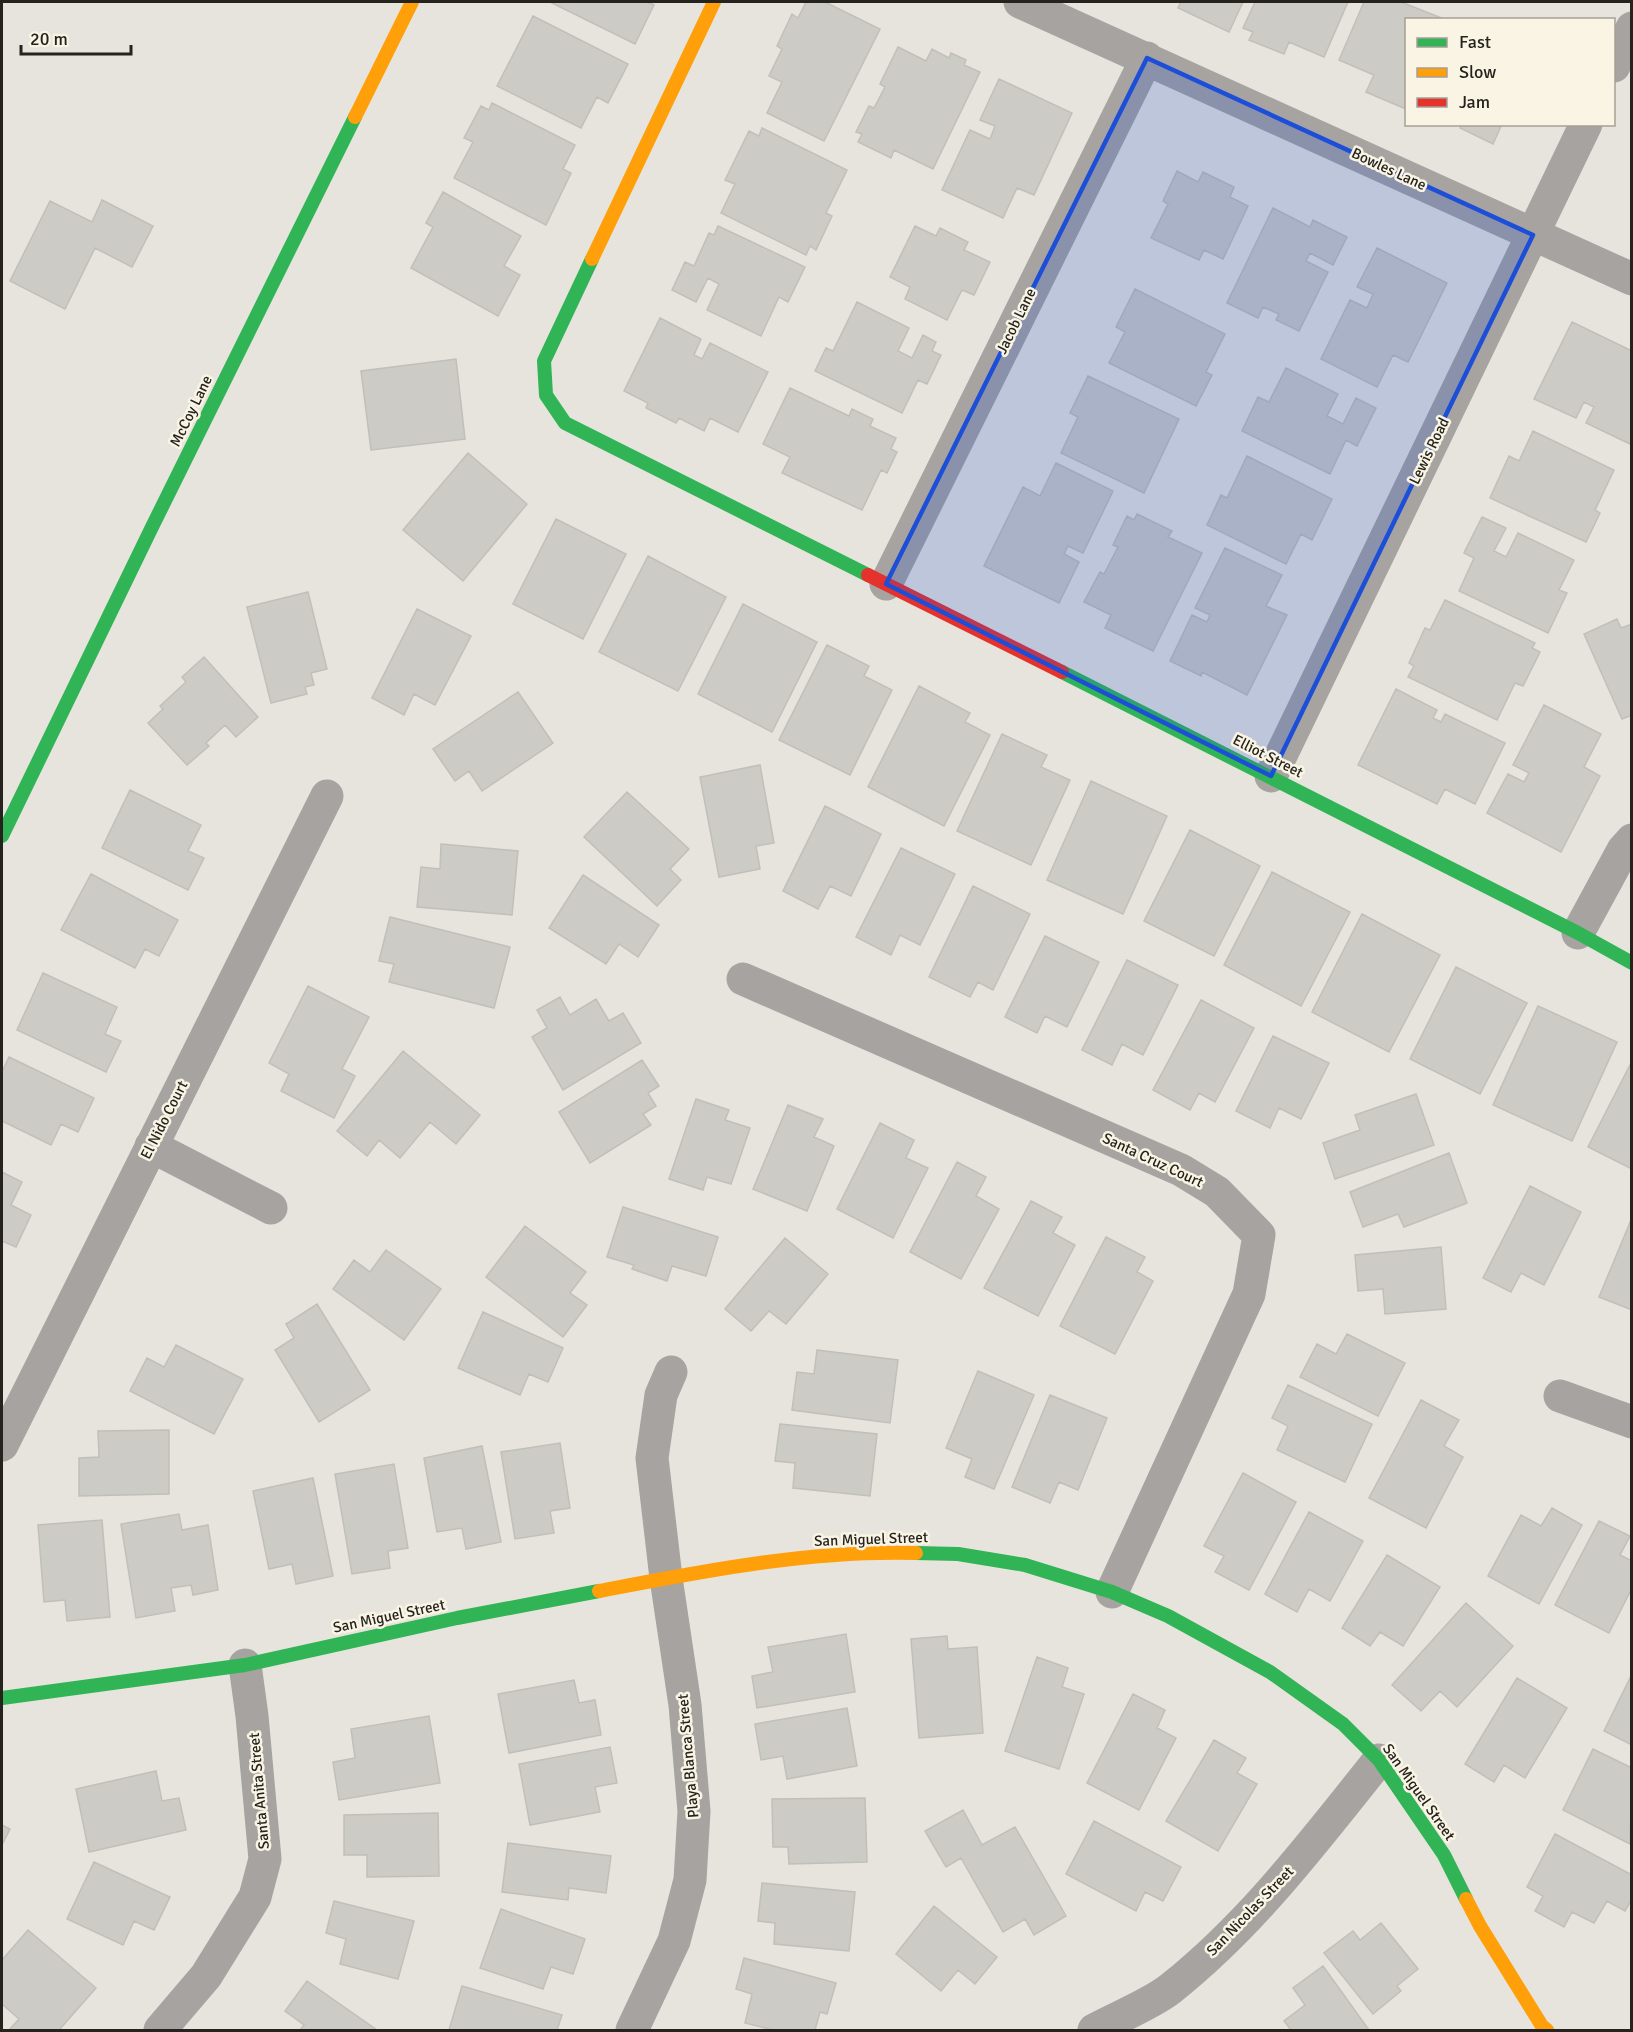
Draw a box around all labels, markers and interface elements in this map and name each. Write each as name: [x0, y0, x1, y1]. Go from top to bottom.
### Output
scale bar: [21, 18, 130, 56]
legend: [1405, 18, 1615, 126]
text: 20 m: [30, 28, 68, 50]
text: Fast: [1459, 31, 1491, 53]
text: Slow: [1459, 61, 1496, 83]
text: Jam: [1459, 91, 1490, 113]
street label: Bowles Lane: [1349, 144, 1429, 194]
street label: Jacob Lane: [992, 285, 1040, 357]
street label: McCoy Lane: [166, 372, 216, 450]
street label: Lewis Road: [1405, 415, 1453, 487]
street label: Elliot Street: [1230, 731, 1306, 781]
street label: El Nido Court: [137, 1078, 191, 1162]
street label: Santa Cruz Court: [1100, 1129, 1206, 1191]
street label: San Miguel Street: [814, 1528, 928, 1550]
street label: San Miguel Street: [331, 1595, 447, 1637]
street label: Playa Blanca Street: [674, 1693, 702, 1819]
street label: Santa Anita Street: [245, 1732, 273, 1850]
street label: San Miguel Street: [1379, 1740, 1459, 1844]
street label: San Nicolas Street: [1203, 1863, 1297, 1959]

